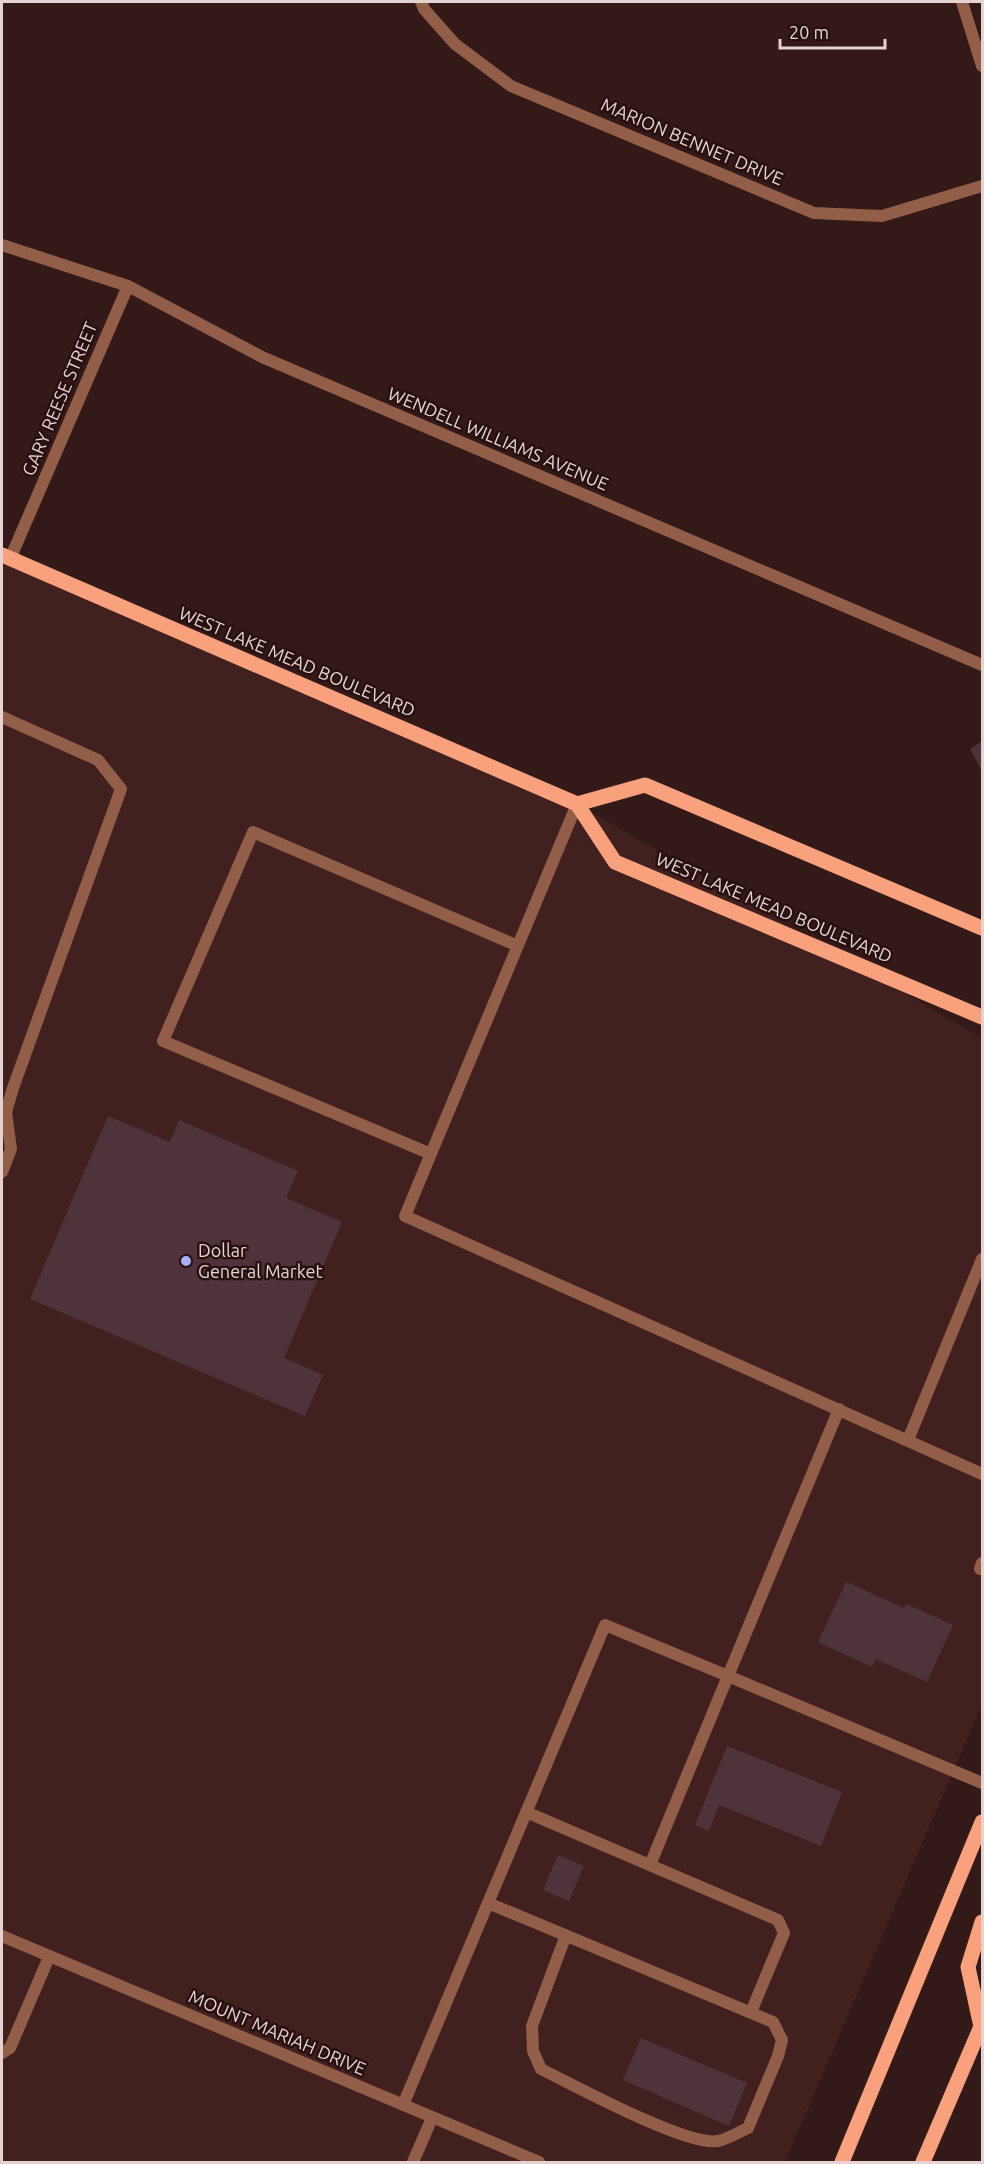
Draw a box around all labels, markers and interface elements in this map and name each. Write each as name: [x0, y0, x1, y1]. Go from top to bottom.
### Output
scale bar: [780, 12, 885, 50]
text: 20 m: [789, 22, 829, 42]
street label: MARION BENNET DRIVE: [598, 94, 786, 189]
street label: GARY REESE STREET: [18, 319, 101, 479]
street label: WENDELL WILLIAMS AVENUE: [385, 382, 612, 494]
street label: WEST LAKE MEAD BOULEVARD: [176, 602, 418, 720]
street label: WEST LAKE MEAD BOULEVARD: [653, 848, 895, 966]
place label: Dollar General Market: [198, 1240, 323, 1281]
marker: Dollar General Market: [179, 1254, 193, 1268]
street label: MOUNT MARIAH DRIVE: [186, 1986, 369, 2079]

